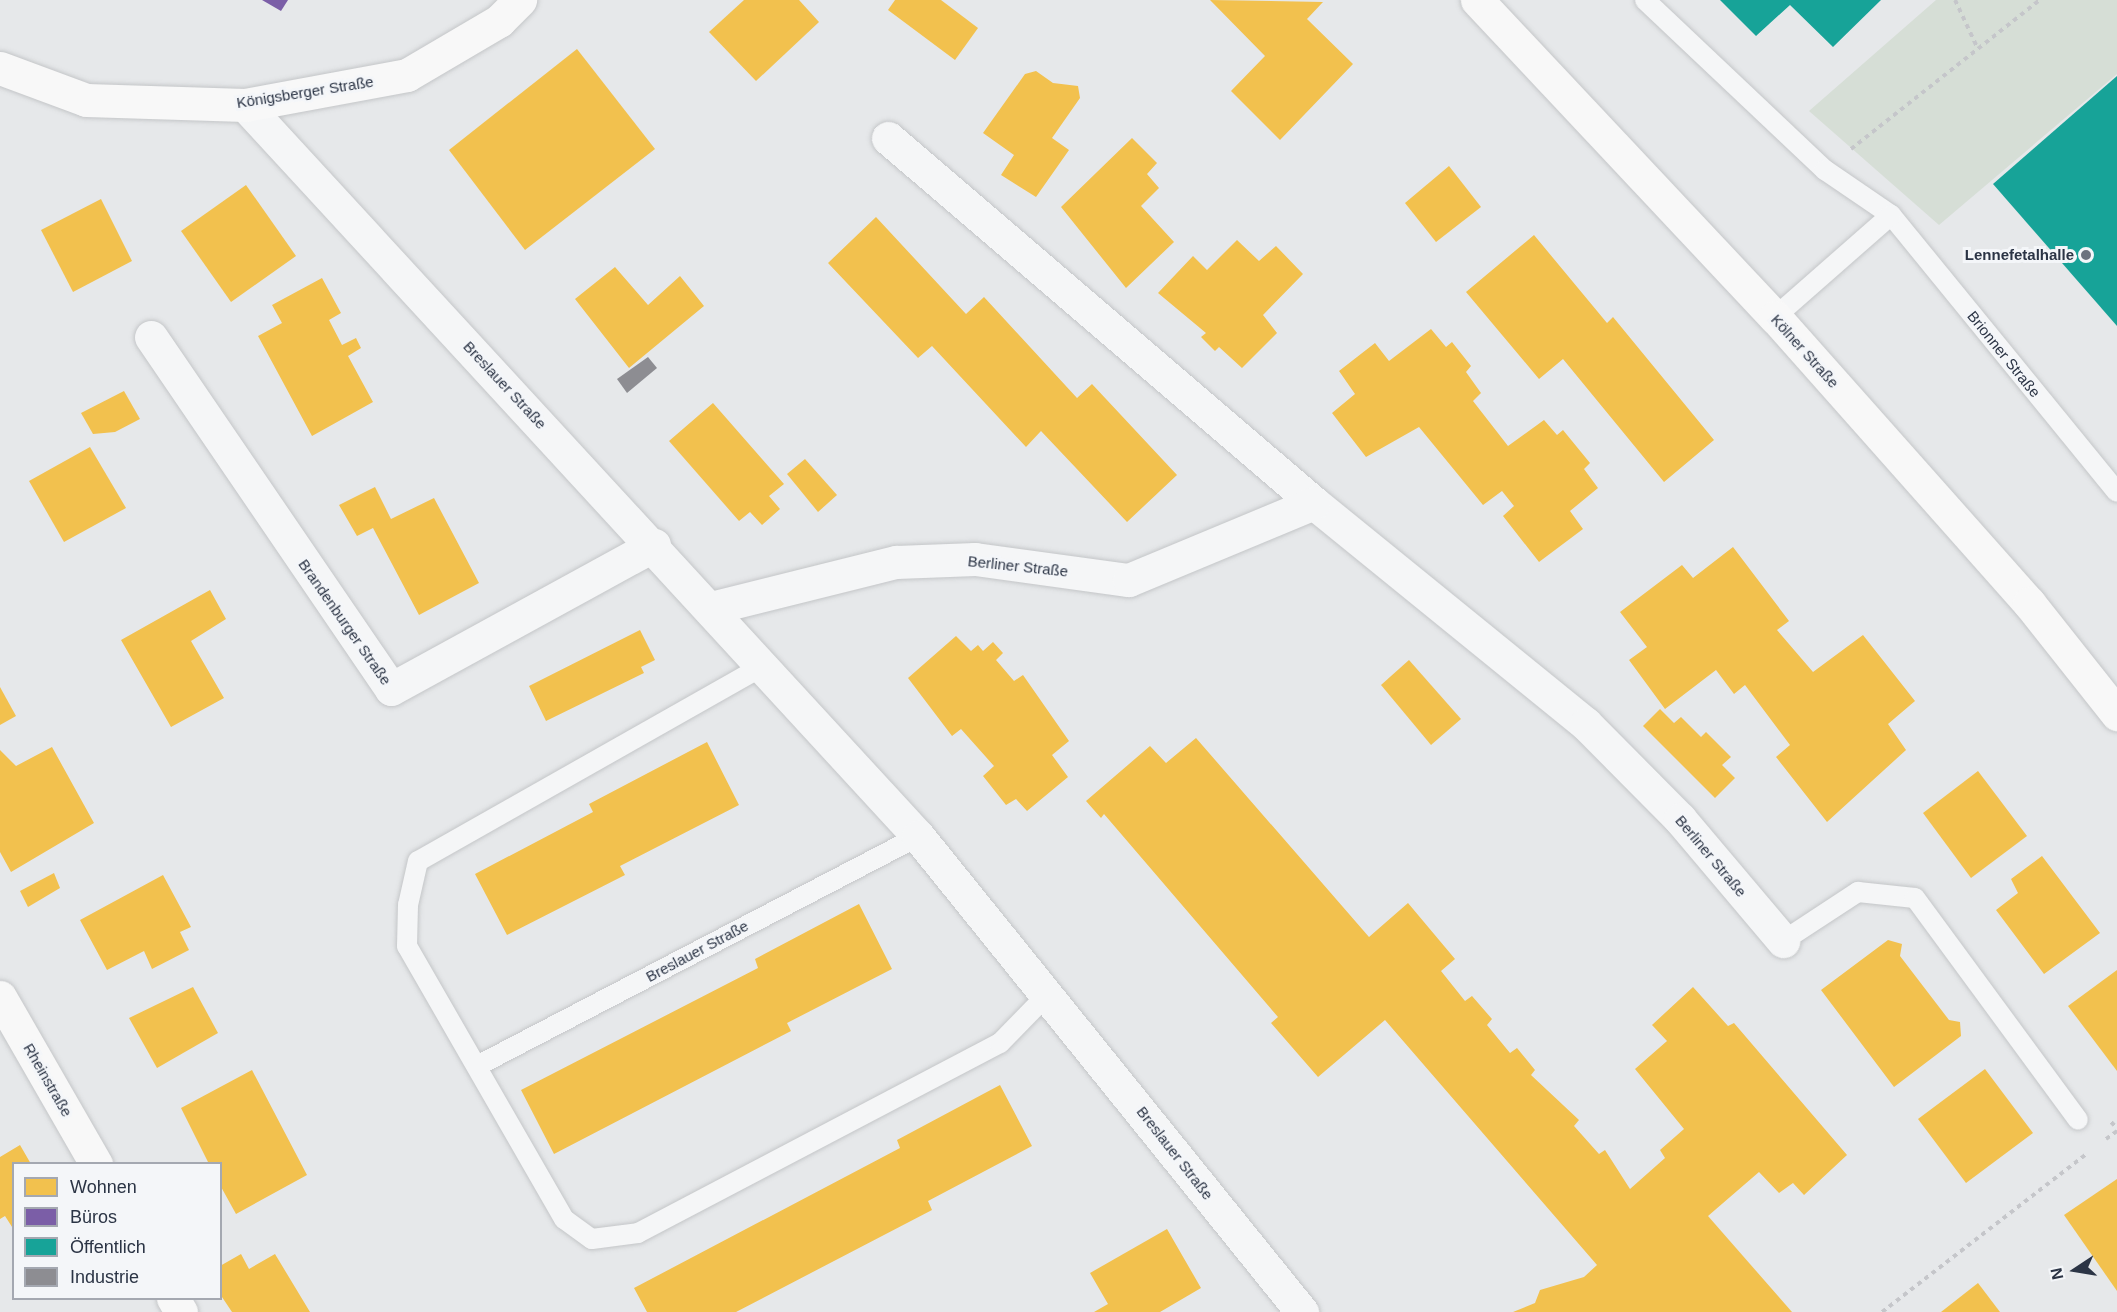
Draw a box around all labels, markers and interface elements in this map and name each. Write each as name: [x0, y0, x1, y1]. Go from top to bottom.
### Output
street label: Königsberger Straße: [235, 72, 375, 112]
place label: Lennefetalhalle: [1965, 246, 2074, 264]
marker: Lennefetalhalle: [2079, 248, 2093, 262]
street label: Brionner Straße: [1964, 307, 2044, 401]
street label: Kölner Straße: [1767, 311, 1843, 391]
street label: Breslauer Straße: [460, 337, 550, 433]
street label: Berliner Straße: [967, 552, 1069, 580]
street label: Brandenburger Straße: [295, 556, 395, 688]
street label: Berliner Straße: [1672, 812, 1750, 900]
street label: Breslauer Straße: [643, 916, 751, 986]
street label: Rheinstraße: [20, 1040, 76, 1120]
street label: Breslauer Straße: [1133, 1103, 1217, 1203]
legend: [12, 1162, 222, 1300]
text: Wohnen: [70, 1177, 137, 1197]
text: Büros: [70, 1207, 117, 1227]
text: Öffentlich: [70, 1237, 146, 1257]
north arrow: [2045, 1240, 2105, 1300]
text: N: [2047, 1266, 2066, 1281]
text: Industrie: [70, 1267, 139, 1287]

